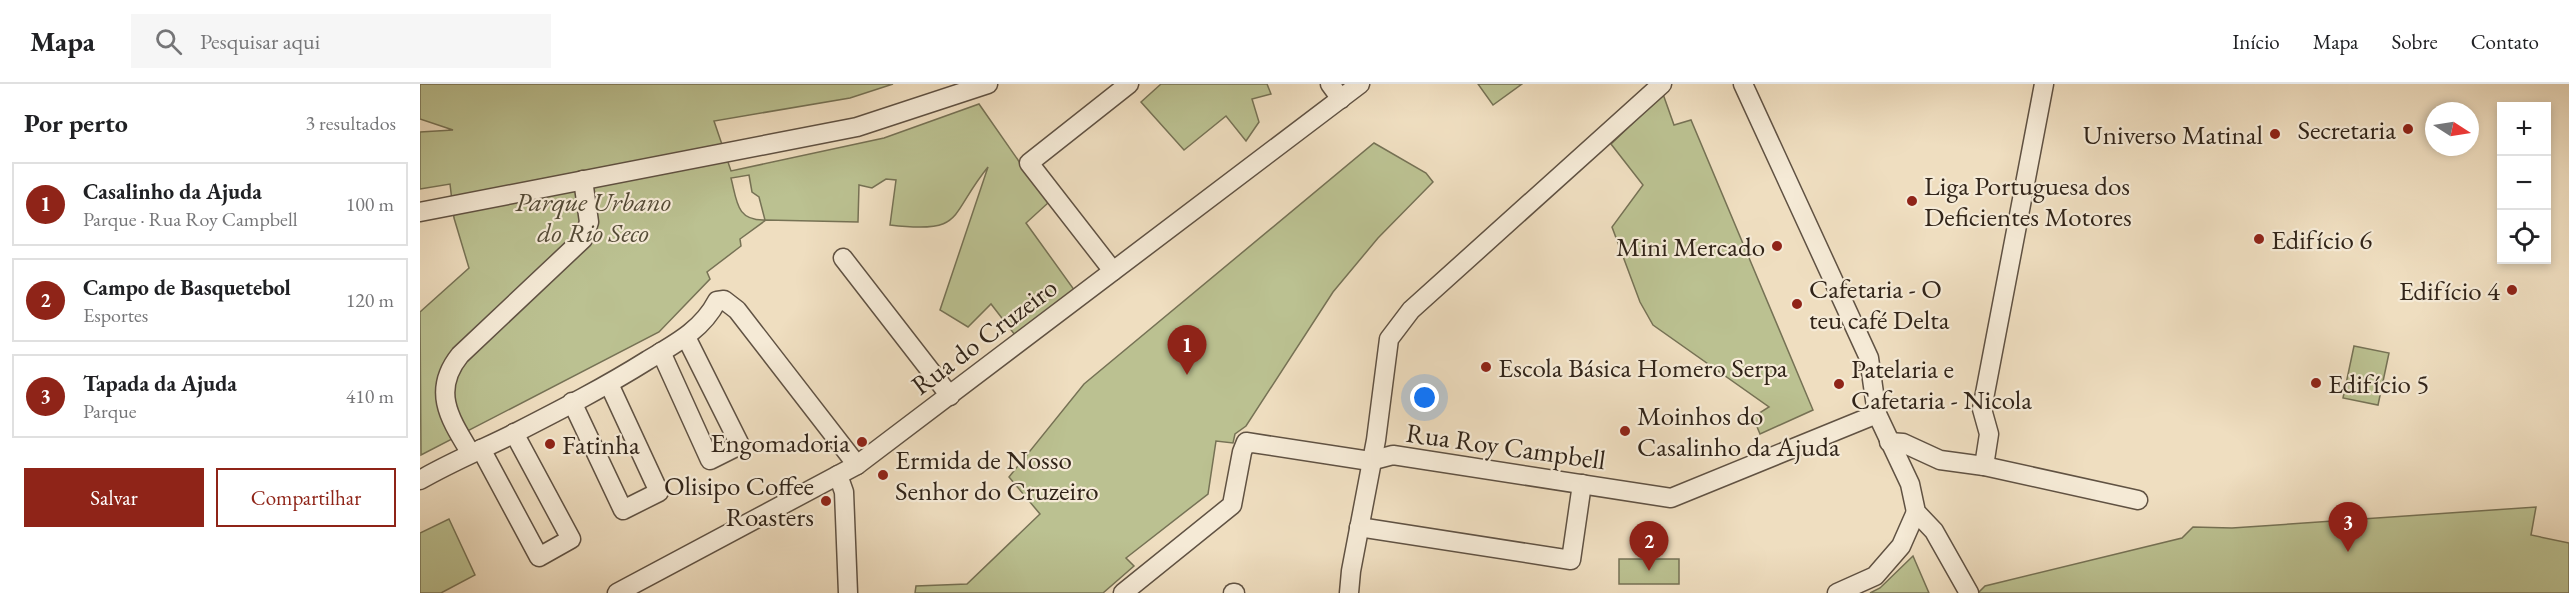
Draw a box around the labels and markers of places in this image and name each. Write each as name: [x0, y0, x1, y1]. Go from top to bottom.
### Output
place label: Secretaria: [2297, 112, 2396, 147]
place label: Universo Matinal: [2083, 117, 2263, 152]
marker: Secretaria: [2401, 122, 2415, 136]
marker: Universo Matinal: [2268, 127, 2282, 141]
place label: Liga Portuguesa dos Deficientes Motores: [1924, 168, 2132, 234]
marker: Liga Portuguesa dos Deficientes Motores: [1905, 194, 1919, 208]
place label: Edifício 6: [2271, 222, 2372, 257]
place label: Mini Mercado: [1616, 229, 1765, 264]
marker: Edifício 6: [2252, 232, 2266, 246]
marker: Mini Mercado: [1770, 239, 1784, 253]
place label: Cafetaria - O teu café Delta: [1809, 271, 1950, 337]
place label: Edifício 4: [2399, 273, 2501, 308]
marker: Edifício 4: [2505, 283, 2519, 297]
marker: Cafetaria - O teu café Delta: [1790, 297, 1804, 311]
pin: 1: [1168, 326, 1206, 375]
place label: Escola Básica Homero Serpa: [1498, 350, 1788, 385]
place label: Patelaria e Cafetaria - Nicola: [1851, 351, 2032, 417]
marker: Escola Básica Homero Serpa: [1479, 360, 1493, 374]
place label: Edifício 5: [2328, 366, 2429, 401]
marker: Edifício 5: [2309, 376, 2323, 390]
marker: Patelaria e Cafetaria - Nicola: [1832, 377, 1846, 391]
place label: Moinhos do Casalinho da Ajuda: [1637, 398, 1840, 464]
marker: Moinhos do Casalinho da Ajuda: [1618, 424, 1632, 438]
place label: Engomadoria: [710, 425, 850, 460]
place label: Fatinha: [562, 427, 640, 462]
marker: Engomadoria: [855, 435, 869, 449]
marker: Fatinha: [543, 437, 557, 451]
place label: Ermida de Nosso Senhor do Cruzeiro: [895, 442, 1099, 508]
place label: Olisipo Coffee Roasters: [664, 468, 814, 534]
marker: Ermida de Nosso Senhor do Cruzeiro: [876, 468, 890, 482]
marker: Olisipo Coffee Roasters: [819, 494, 833, 508]
pin: 3: [2328, 502, 2368, 552]
pin: 2: [1630, 522, 1668, 571]

